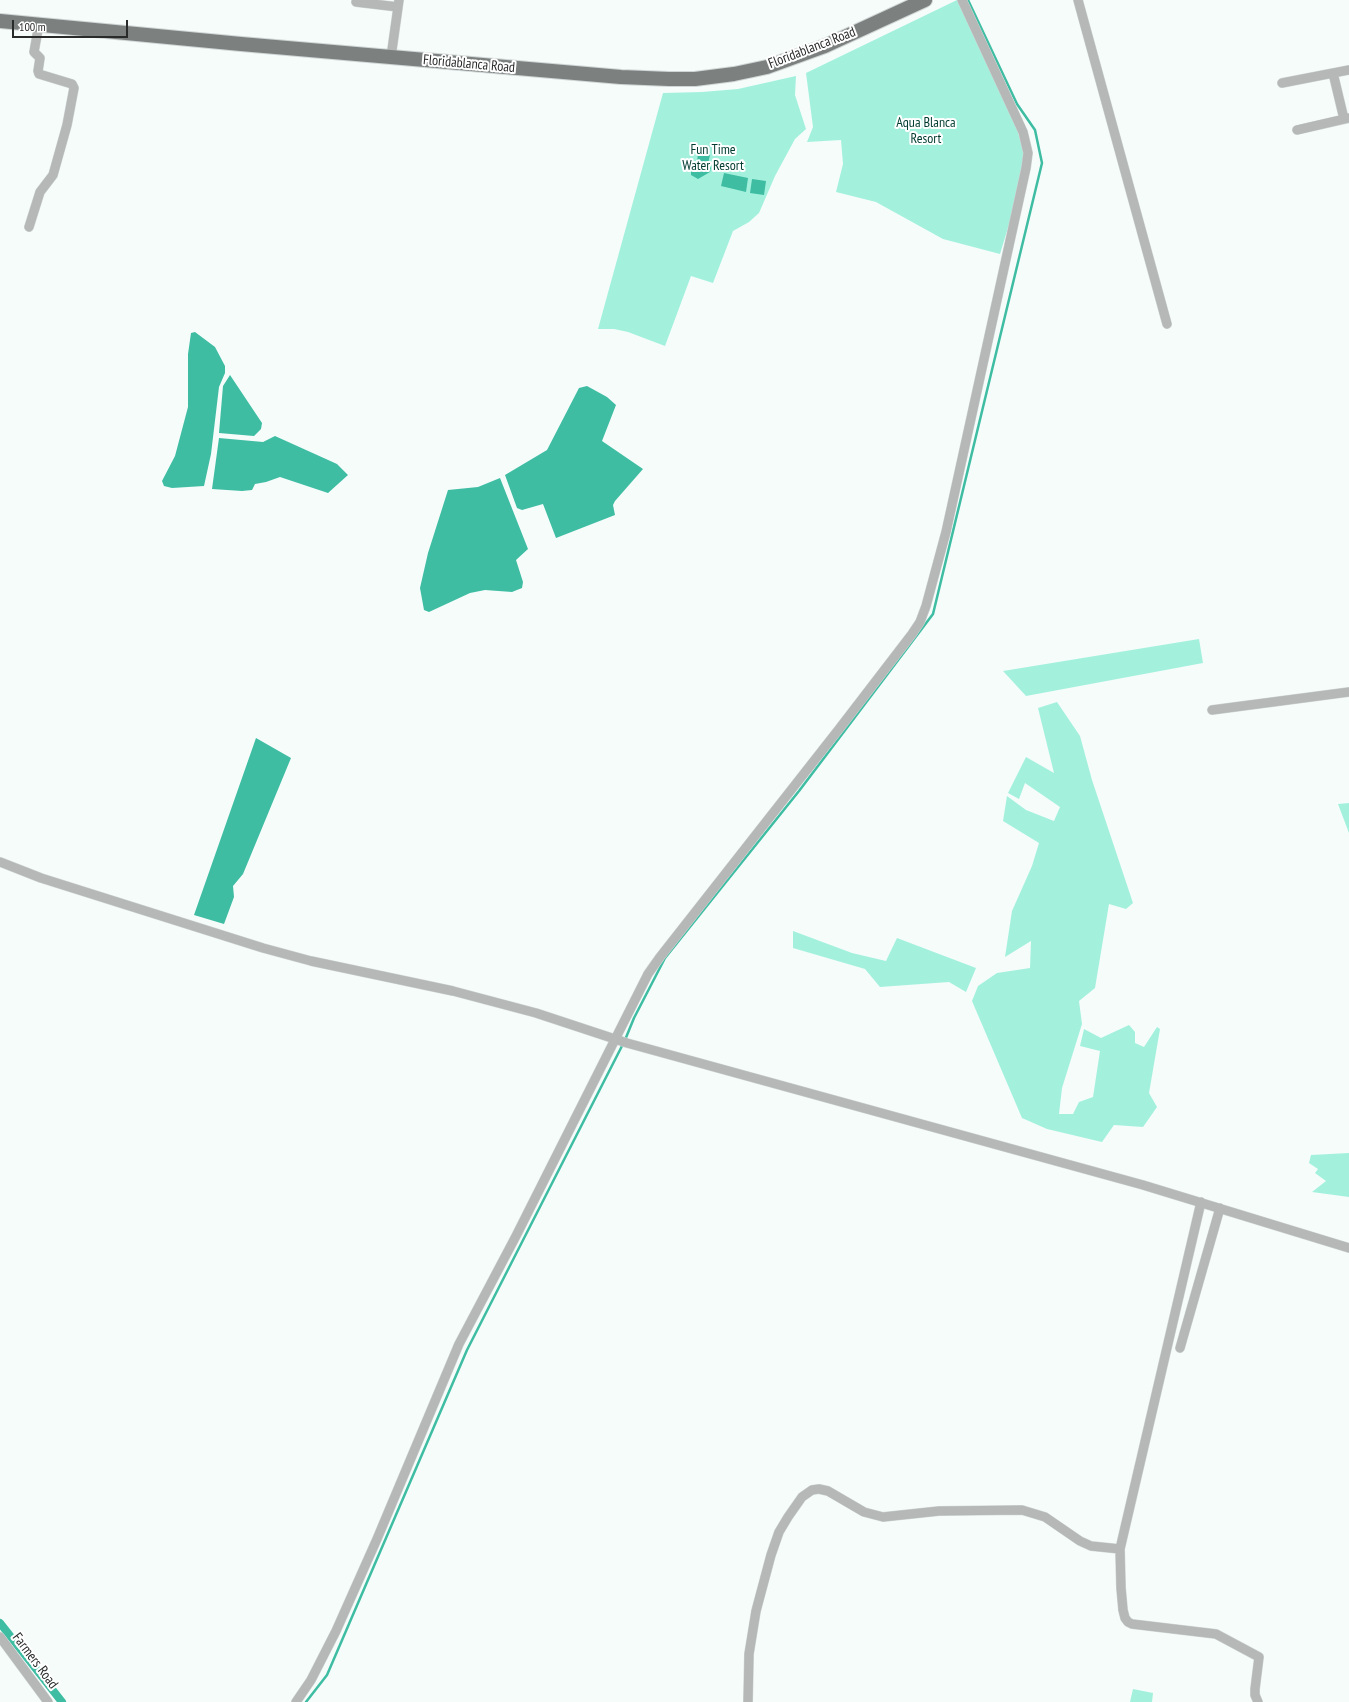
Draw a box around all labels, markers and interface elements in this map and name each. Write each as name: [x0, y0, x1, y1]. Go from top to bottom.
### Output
scale bar: [14, 12, 130, 38]
text: 100 m: [19, 19, 46, 34]
street label: Floridablanca Road: [766, 24, 858, 72]
street label: Floridablanca Road: [422, 52, 516, 76]
park label: Aqua Blanca Resort: [896, 115, 956, 148]
park label: Fun Time Water Resort: [682, 142, 744, 174]
street label: Farmers Road: [9, 1630, 61, 1692]

